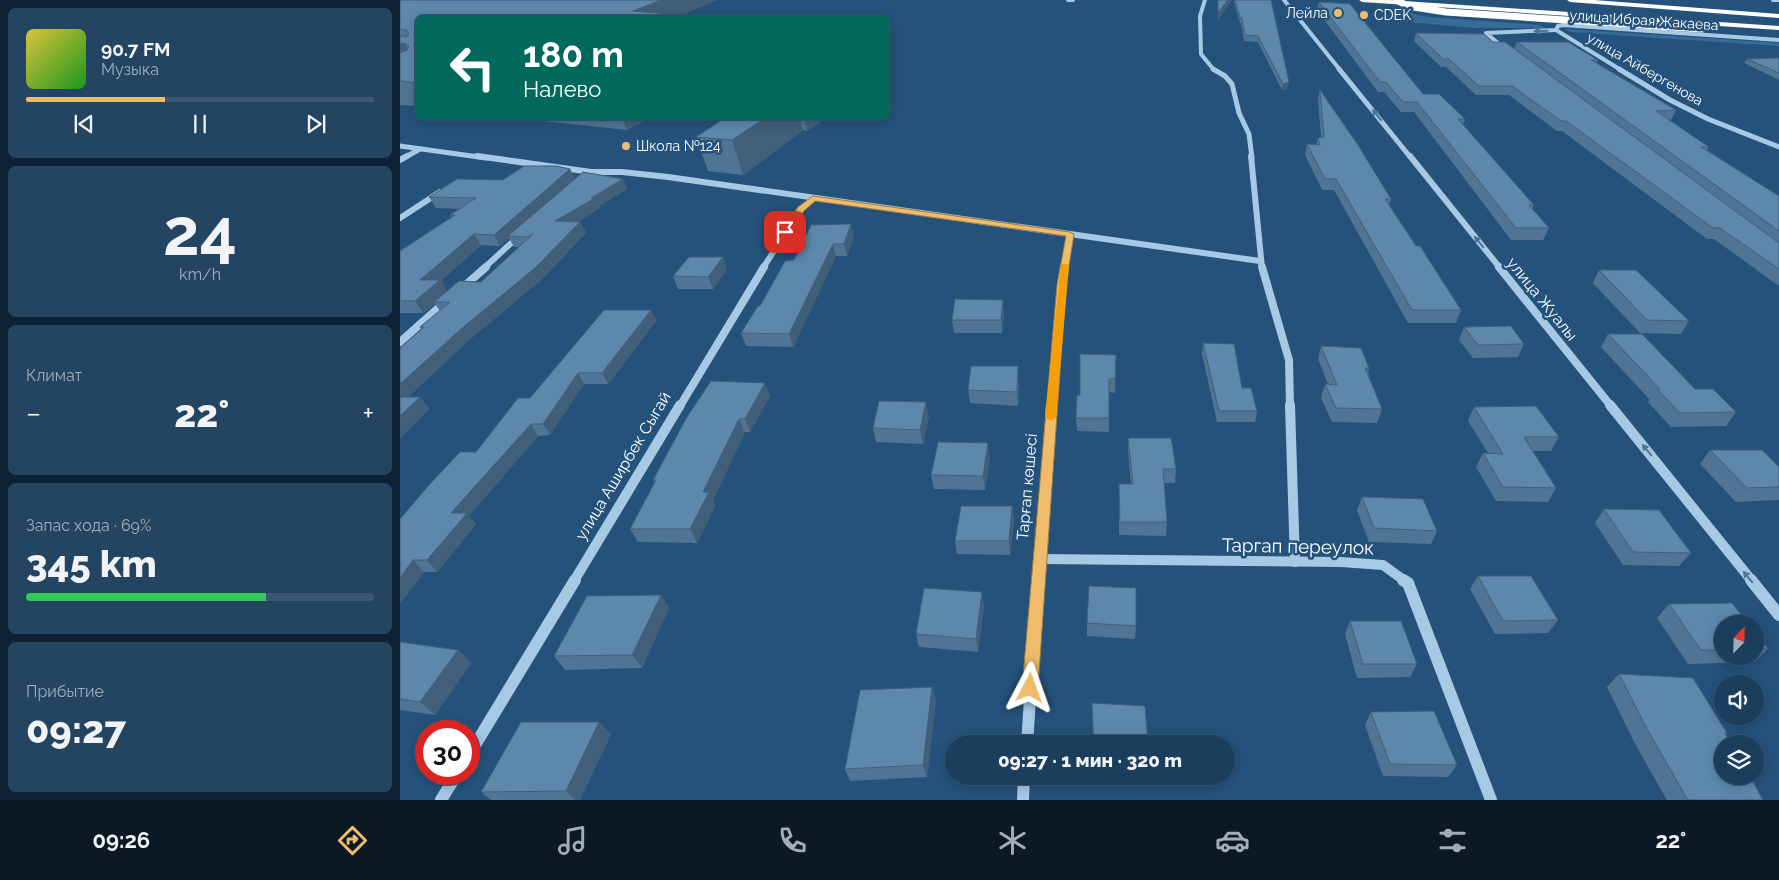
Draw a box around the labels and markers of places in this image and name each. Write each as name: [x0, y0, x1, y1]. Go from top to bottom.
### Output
place label: Лейла: [1286, 5, 1328, 21]
marker: Лейла: [1332, 7, 1344, 19]
place label: CDEK: [1374, 7, 1411, 23]
marker: CDEK: [1358, 9, 1370, 21]
place label: Школа №124: [636, 138, 721, 154]
marker: Школа №124: [620, 140, 632, 152]
pin: [764, 211, 806, 253]

